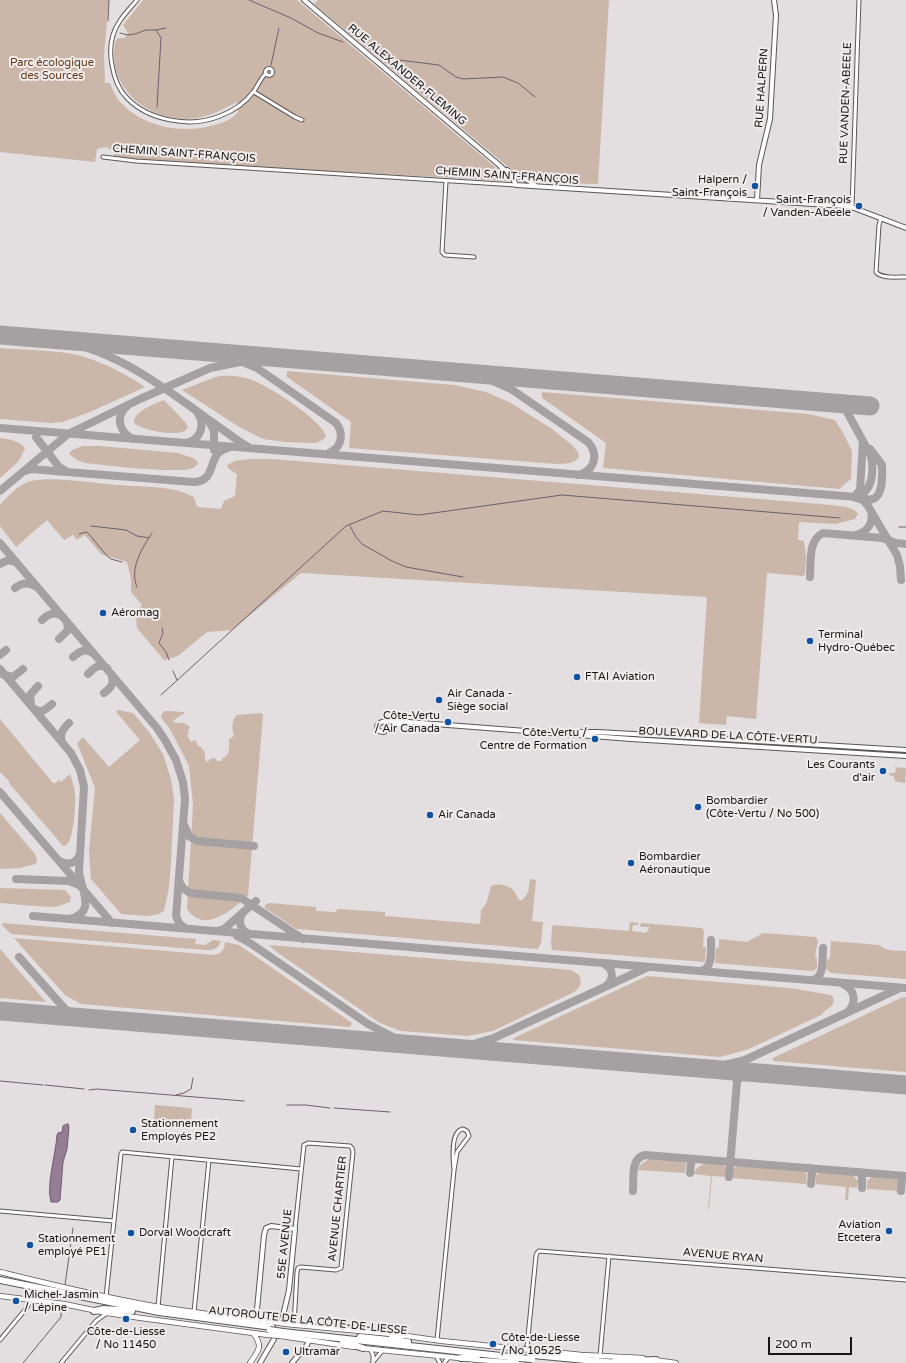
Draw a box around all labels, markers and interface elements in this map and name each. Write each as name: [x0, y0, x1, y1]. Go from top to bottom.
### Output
street label: RUE ALEXANDER-FLEMING: [345, 21, 469, 129]
street label: RUE VANDEN-ABEELE: [837, 42, 855, 164]
street label: RUE HALPERN: [753, 48, 771, 128]
park label: Parc écologique des Sources: [10, 56, 94, 82]
street label: CHEMIN SAINT-FRANÇOIS: [112, 142, 256, 166]
street label: CHEMIN SAINT-FRANÇOIS: [435, 164, 579, 188]
place label: Halpern / Saint-François: [672, 173, 747, 199]
marker: Halpern / Saint-François: [750, 181, 760, 191]
place label: Saint-François / Vanden-Abeele: [763, 193, 851, 219]
marker: Saint-François / Vanden-Abeele: [854, 201, 864, 211]
place label: Aéromag: [111, 606, 159, 620]
marker: Aéromag: [98, 608, 108, 618]
place label: Terminal Hydro-Québec: [818, 628, 895, 654]
marker: Terminal Hydro-Québec: [805, 636, 815, 646]
place label: FTAI Aviation: [585, 670, 655, 684]
marker: FTAI Aviation: [572, 672, 582, 682]
place label: Air Canada - Siège social: [447, 687, 512, 713]
marker: Air Canada - Siège social: [434, 695, 444, 705]
place label: Côte-Vertu / Air Canada: [374, 709, 440, 735]
marker: Côte-Vertu / Air Canada: [443, 717, 453, 727]
street label: BOULEVARD DE LA CÔTE-VERTU: [638, 725, 818, 747]
place label: Côte-Vertu / Centre de Formation: [480, 726, 587, 752]
marker: Côte-Vertu / Centre de Formation: [590, 734, 600, 744]
place label: Les Courants d'air: [807, 758, 875, 784]
marker: Les Courants d'air: [878, 766, 888, 776]
place label: Bombardier (Côte-Vertu / No 500): [706, 794, 819, 820]
marker: Bombardier (Côte-Vertu / No 500): [693, 802, 703, 812]
place label: Air Canada: [438, 808, 496, 822]
marker: Air Canada: [425, 810, 435, 820]
place label: Bombardier Aéronautique: [639, 850, 710, 876]
marker: Bombardier Aéronautique: [626, 858, 636, 868]
place label: Stationnement Employés PE2: [141, 1117, 218, 1143]
marker: Stationnement Employés PE2: [128, 1125, 138, 1135]
street label: AVENUE CHARTIER: [326, 1156, 350, 1262]
street label: 55E AVENUE: [275, 1208, 295, 1280]
place label: Aviation Etcetera: [837, 1218, 881, 1244]
place label: Dorval Woodcraft: [139, 1226, 231, 1240]
marker: Aviation Etcetera: [884, 1226, 894, 1236]
marker: Dorval Woodcraft: [126, 1228, 136, 1238]
place label: Stationnement employé PE1: [38, 1232, 115, 1258]
marker: Stationnement employé PE1: [25, 1240, 35, 1250]
street label: AVENUE RYAN: [682, 1246, 764, 1266]
place label: Michel-Jasmin / Lépine: [24, 1288, 99, 1314]
marker: Michel-Jasmin / Lépine: [11, 1296, 21, 1306]
street label: AUTOROUTE DE LA CÔTE-DE-LIESSE: [208, 1304, 408, 1338]
marker: Côte-de-Liesse / No 11450: [121, 1314, 131, 1324]
place label: Côte-de-Liesse / No 11450: [87, 1325, 165, 1351]
scale bar: [770, 1329, 854, 1355]
place label: Côte-de-Liesse / No 10525: [501, 1331, 580, 1357]
text: 200 m: [775, 1337, 812, 1351]
marker: Côte-de-Liesse / No 10525: [488, 1339, 498, 1349]
place label: Ultramar: [294, 1345, 340, 1359]
marker: Ultramar: [281, 1347, 291, 1357]

